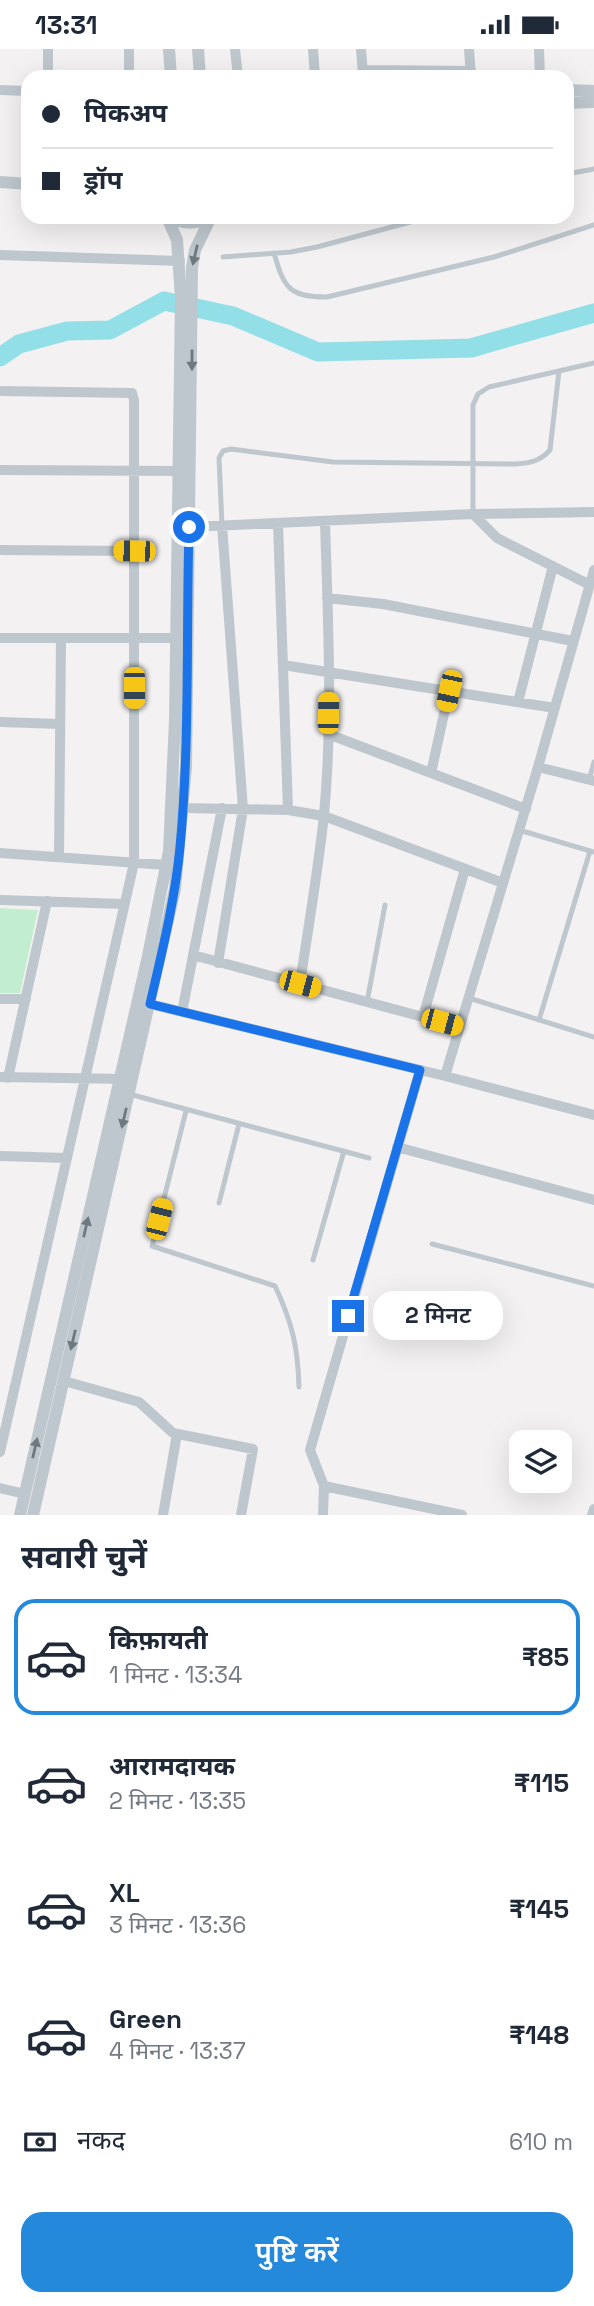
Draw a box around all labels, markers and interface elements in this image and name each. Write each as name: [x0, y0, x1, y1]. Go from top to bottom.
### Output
text: 13:31: [35, 8, 97, 42]
text: पिकअप: [84, 96, 167, 130]
text: ड्रॉप: [84, 163, 122, 197]
one-way arrow: [190, 244, 201, 266]
one-way arrow: [186, 349, 198, 371]
route start: [173, 511, 205, 543]
car: [113, 540, 156, 562]
car: [124, 667, 145, 709]
car: [435, 668, 464, 714]
car: [318, 692, 339, 734]
car: [277, 968, 324, 1000]
car: [419, 1006, 466, 1038]
one-way arrow: [118, 1107, 129, 1129]
car: [144, 1196, 175, 1242]
one-way arrow: [81, 1216, 92, 1238]
callout: 2 मिनट: [372, 1291, 502, 1341]
route end: [332, 1300, 364, 1332]
text: 2 मिनट: [405, 1300, 471, 1330]
one-way arrow: [67, 1329, 78, 1351]
map controls: [509, 1430, 572, 1493]
button: layers: [509, 1430, 572, 1493]
one-way arrow: [30, 1437, 41, 1459]
text: सवारी चुनें: [21, 1537, 147, 1577]
text: किफ़ायती: [109, 1623, 208, 1657]
icon: car: [25, 1626, 88, 1689]
text: ₹85: [522, 1640, 569, 1674]
text: 1 मिनट · 13:34: [109, 1660, 242, 1690]
text: आरामदायक: [109, 1749, 235, 1783]
icon: car: [25, 1752, 88, 1815]
text: ₹115: [514, 1766, 569, 1800]
text: 2 मिनट · 13:35: [109, 1786, 246, 1816]
text: XL: [109, 1876, 140, 1910]
icon: car: [25, 1878, 88, 1941]
text: ₹145: [509, 1892, 569, 1926]
text: 3 मिनट · 13:36: [109, 1910, 246, 1940]
text: Green: [109, 2002, 182, 2036]
icon: car: [25, 2004, 88, 2067]
text: ₹148: [509, 2018, 569, 2052]
text: 4 मिनट · 13:37: [109, 2036, 246, 2066]
icon: cash: [21, 2123, 59, 2161]
text: नकद: [77, 2123, 125, 2157]
text: 610 m: [509, 2127, 573, 2157]
button: पुष्टि करें: [21, 2212, 573, 2292]

